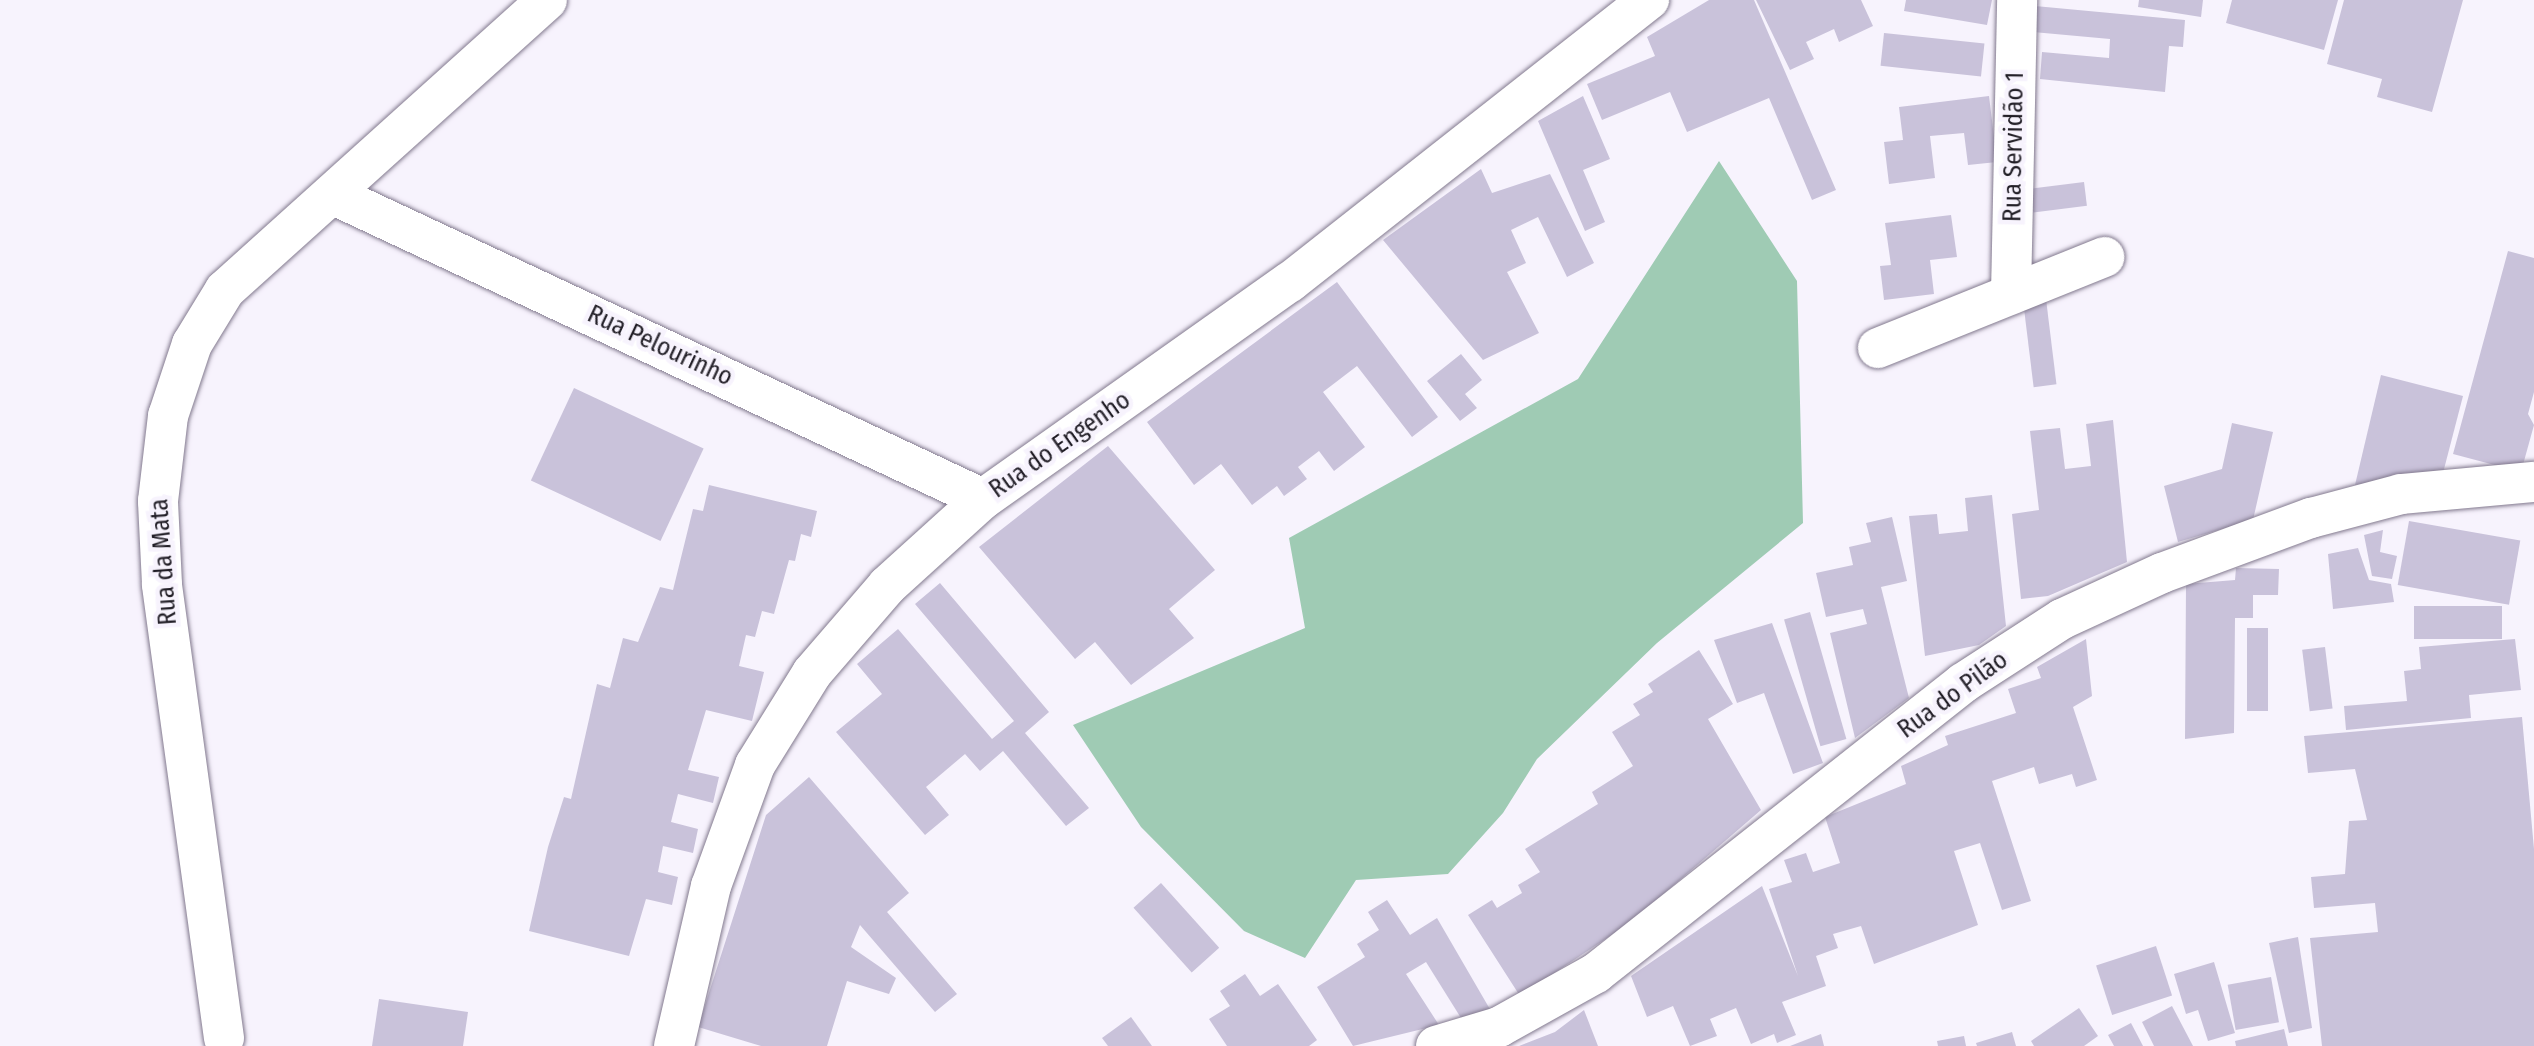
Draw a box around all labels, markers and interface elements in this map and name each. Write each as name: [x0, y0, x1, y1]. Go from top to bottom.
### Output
street label: Rua Servidão 1: [1998, 72, 2030, 222]
street label: Rua Pelourinho: [583, 299, 737, 393]
street label: Rua do Engenho: [984, 385, 1136, 505]
street label: Rua da Mata: [145, 498, 183, 626]
street label: Rua do Pilão: [1892, 645, 2014, 745]

